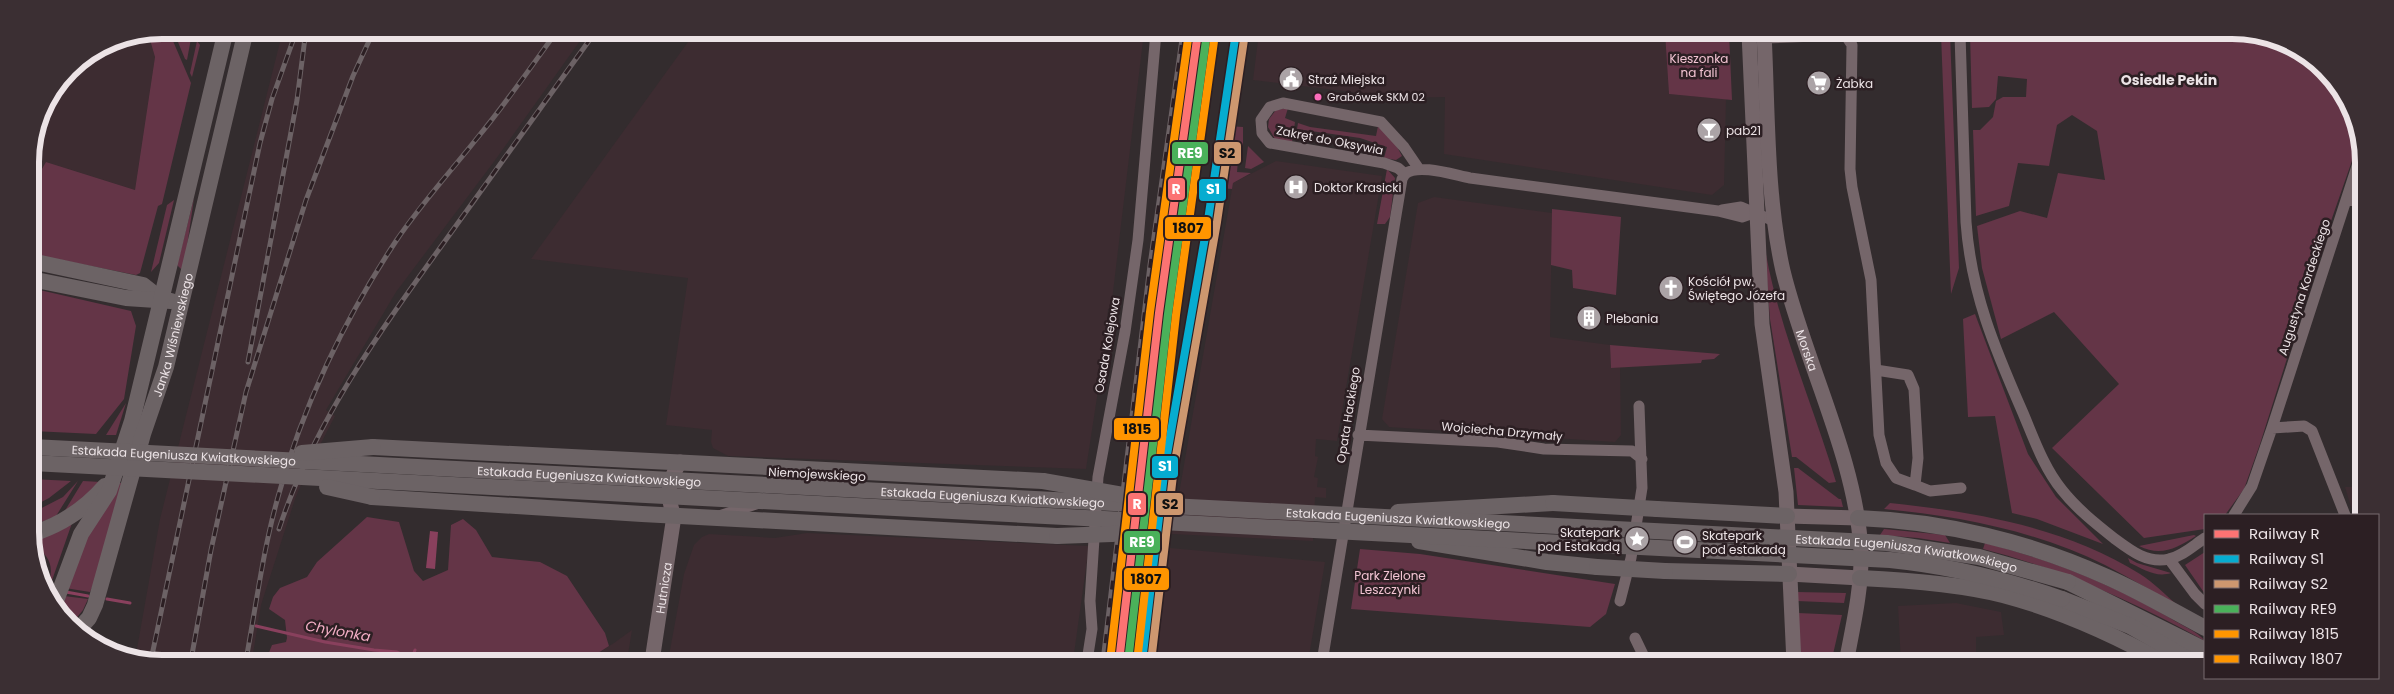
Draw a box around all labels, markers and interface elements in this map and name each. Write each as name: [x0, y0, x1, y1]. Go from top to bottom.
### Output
park label: Kieszonka na fali: [1670, 50, 1728, 81]
public building icon: Straż Miejska: [1278, 66, 1304, 92]
supermarket icon: Żabka: [1806, 70, 1832, 96]
district label: Osiedle Pekin: [2121, 70, 2217, 90]
place label: Straż Miejska: [1308, 71, 1385, 88]
place label: Żabka: [1836, 75, 1873, 92]
place label: Grabówek SKM 02: [1327, 89, 1425, 105]
marker: Grabówek SKM 02: [1313, 92, 1323, 102]
bar icon: pab21: [1696, 117, 1722, 143]
street label: Zakręt do Oksywia: [1275, 121, 1385, 159]
place label: pab21: [1726, 122, 1761, 139]
line badge: RE9: [1171, 141, 1209, 165]
line badge: S2: [1213, 141, 1242, 165]
text: RE9: [1177, 143, 1203, 163]
text: S2: [1219, 143, 1235, 163]
hospital icon: Doktor Krasicki: [1283, 174, 1309, 200]
line badge: R: [1167, 177, 1186, 201]
line badge: S1: [1198, 178, 1227, 202]
text: R: [1171, 179, 1181, 199]
text: S1: [1206, 179, 1220, 199]
place label: Doktor Krasicki: [1314, 179, 1402, 196]
line badge: 1807: [1164, 216, 1212, 240]
street label: Augustyna Kordeckiego: [2274, 216, 2334, 357]
text: 1807: [1173, 218, 1204, 238]
street label: Janka Wiśniewskiego: [148, 271, 197, 399]
place label: Kościół pw. Świętego Józefa: [1688, 273, 1785, 304]
church icon: Kościół pw. Świętego Józefa: [1658, 275, 1684, 301]
street label: Osada Kolejowa: [1090, 296, 1124, 394]
building icon: Plebania: [1576, 305, 1602, 331]
place label: Plebania: [1606, 310, 1658, 327]
street label: Morska: [1792, 327, 1822, 373]
street label: Opata Hackiego: [1332, 365, 1364, 464]
line badge: 1815: [1113, 417, 1160, 441]
street label: Wojciecha Drzymały: [1441, 417, 1564, 445]
text: 1815: [1123, 419, 1151, 439]
street label: Estakada Eugeniusza Kwiatkowskiego: [71, 441, 297, 469]
line badge: S1: [1151, 455, 1179, 479]
text: S1: [1158, 456, 1172, 476]
street label: Estakada Eugeniusza Kwiatkowskiego: [477, 462, 702, 490]
street label: Niemojewskiego: [768, 463, 867, 485]
street label: Estakada Eugeniusza Kwiatkowskiego: [880, 482, 1106, 511]
line badge: R: [1127, 492, 1147, 516]
line badge: S2: [1155, 492, 1184, 516]
text: R: [1132, 494, 1142, 514]
text: S2: [1162, 494, 1178, 514]
street label: Estakada Eugeniusza Kwiatkowskiego: [1286, 503, 1511, 532]
legend: [2204, 514, 2379, 679]
text: Railway R: [2249, 523, 2320, 544]
place label: Skatepark pod Estakadą: [1537, 524, 1621, 555]
place icon: Skatepark pod Estakadą: [1624, 526, 1650, 552]
place label: Skatepark pod estakadą: [1702, 527, 1786, 558]
sports icon: Skatepark pod estakadą: [1672, 529, 1698, 555]
line badge: RE9: [1123, 530, 1161, 554]
street label: Estakada Eugeniusza Kwiatkowskiego: [1795, 530, 2020, 576]
text: RE9: [1129, 532, 1155, 552]
text: Railway S1: [2249, 548, 2324, 569]
street label: Hutnicza: [651, 561, 675, 615]
line badge: 1807: [1123, 567, 1170, 591]
park label: Park Zielone Leszczynki: [1354, 567, 1426, 598]
text: 1807: [1131, 569, 1162, 589]
text: Railway S2: [2249, 573, 2328, 594]
text: Railway RE9: [2249, 598, 2337, 619]
water label: Chylonka: [304, 615, 373, 647]
text: Railway 1815: [2249, 623, 2339, 644]
text: Railway 1807: [2249, 648, 2342, 669]

